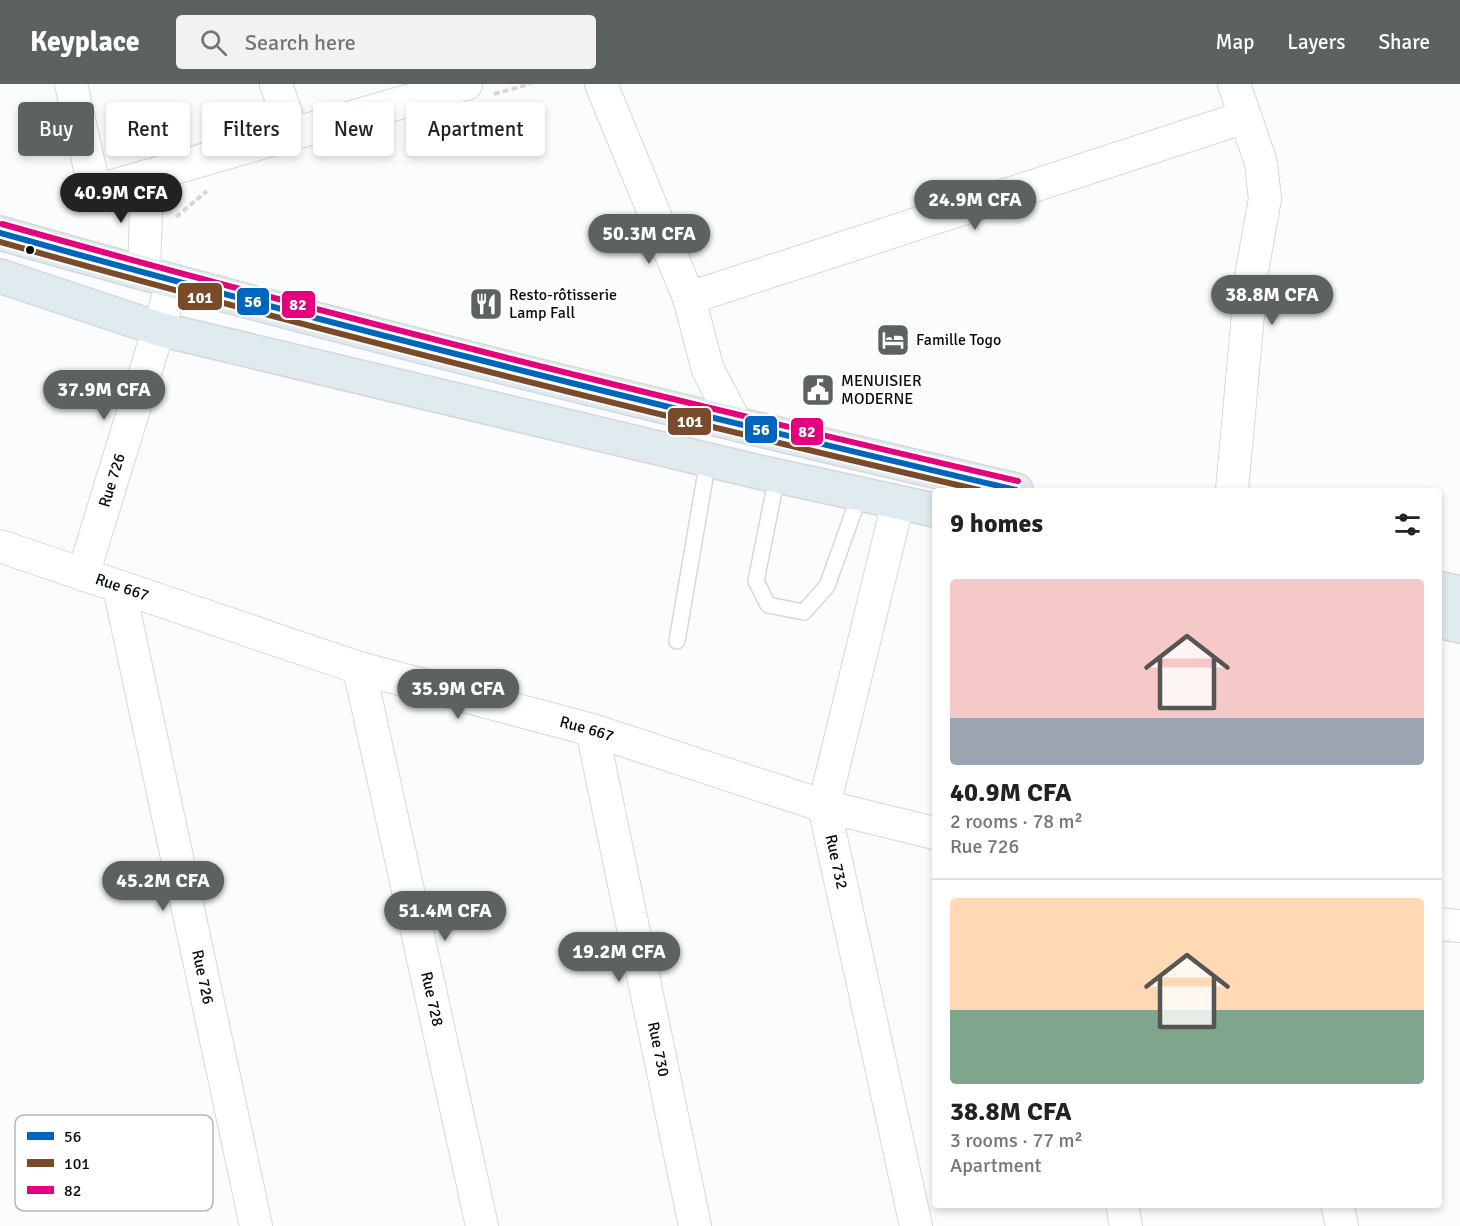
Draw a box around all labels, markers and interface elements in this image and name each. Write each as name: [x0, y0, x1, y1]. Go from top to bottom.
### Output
search box: [176, 15, 596, 69]
text: Keyplace: [30, 25, 140, 59]
icon: search: [197, 26, 230, 59]
text: Search here: [245, 29, 356, 56]
text: Map: [1216, 29, 1254, 55]
text: Layers: [1287, 29, 1345, 55]
text: Share: [1378, 29, 1430, 55]
chip: Buy: [18, 102, 94, 156]
chip: Rent: [106, 102, 190, 156]
chip: Filters: [202, 102, 301, 156]
chip: New: [313, 102, 394, 156]
chip: Apartment: [406, 102, 545, 156]
pin: 40.9M CFA: [52, 173, 190, 224]
text: 40.9M CFA: [74, 180, 168, 205]
pin: 24.9M CFA: [906, 180, 1044, 231]
text: 24.9M CFA: [928, 187, 1022, 212]
pin: 50.3M CFA: [580, 214, 718, 265]
text: 50.3M CFA: [602, 221, 696, 246]
unlabelled marker: [24, 244, 36, 256]
pin: 38.8M CFA: [1203, 275, 1341, 326]
line badge: 101: [177, 282, 223, 311]
text: 38.8M CFA: [1225, 282, 1319, 307]
place label: Resto-rôtisserie Lamp Fall: [509, 285, 617, 323]
restaurant icon: Resto-rôtisserie Lamp Fall: [468, 286, 504, 322]
line badge: 56: [236, 287, 270, 316]
text: 101: [187, 288, 213, 308]
line badge: 82: [281, 290, 316, 319]
text: 56: [244, 292, 262, 312]
text: 82: [289, 295, 307, 315]
hotel icon: Famille Togo: [875, 322, 911, 358]
place label: Famille Togo: [916, 330, 1001, 350]
pin: 37.9M CFA: [35, 370, 173, 421]
place label: MENUISIER MODERNE: [841, 371, 922, 409]
public building icon: MENUISIER MODERNE: [800, 372, 836, 408]
text: 37.9M CFA: [57, 377, 151, 402]
line badge: 101: [667, 407, 712, 436]
text: 101: [677, 412, 703, 432]
line badge: 56: [744, 415, 778, 444]
line badge: 82: [790, 417, 824, 446]
text: 56: [752, 420, 770, 440]
text: 82: [798, 422, 816, 442]
street label: Rue 726: [94, 451, 130, 510]
text: 9 homes: [950, 508, 1043, 540]
icon: filters: [1391, 508, 1424, 541]
street label: Rue 667: [93, 569, 152, 606]
icon: home: [1133, 618, 1241, 726]
pin: 35.9M CFA: [389, 669, 527, 720]
text: 35.9M CFA: [411, 676, 505, 701]
street label: Rue 667: [558, 712, 616, 746]
text: 40.9M CFA: [950, 777, 1072, 809]
text: 2 rooms · 78 m²: [950, 809, 1083, 834]
street label: Rue 732: [821, 833, 852, 891]
text: Rue 726: [950, 834, 1019, 859]
pin: 45.2M CFA: [94, 861, 232, 912]
text: 45.2M CFA: [116, 868, 210, 893]
pin: 51.4M CFA: [376, 891, 514, 942]
text: 51.4M CFA: [398, 898, 492, 923]
pin: 19.2M CFA: [550, 932, 688, 983]
icon: home: [1133, 937, 1241, 1045]
text: 19.2M CFA: [572, 939, 666, 964]
street label: Rue 726: [187, 948, 218, 1006]
street label: Rue 728: [416, 970, 448, 1028]
street label: Rue 730: [643, 1020, 674, 1078]
text: 38.8M CFA: [950, 1096, 1072, 1128]
legend: [15, 1115, 213, 1211]
text: 56: [64, 1127, 81, 1147]
text: 3 rooms · 77 m²: [950, 1128, 1083, 1153]
text: Apartment: [950, 1153, 1042, 1178]
text: 101: [64, 1154, 90, 1174]
text: 82: [64, 1181, 81, 1201]

